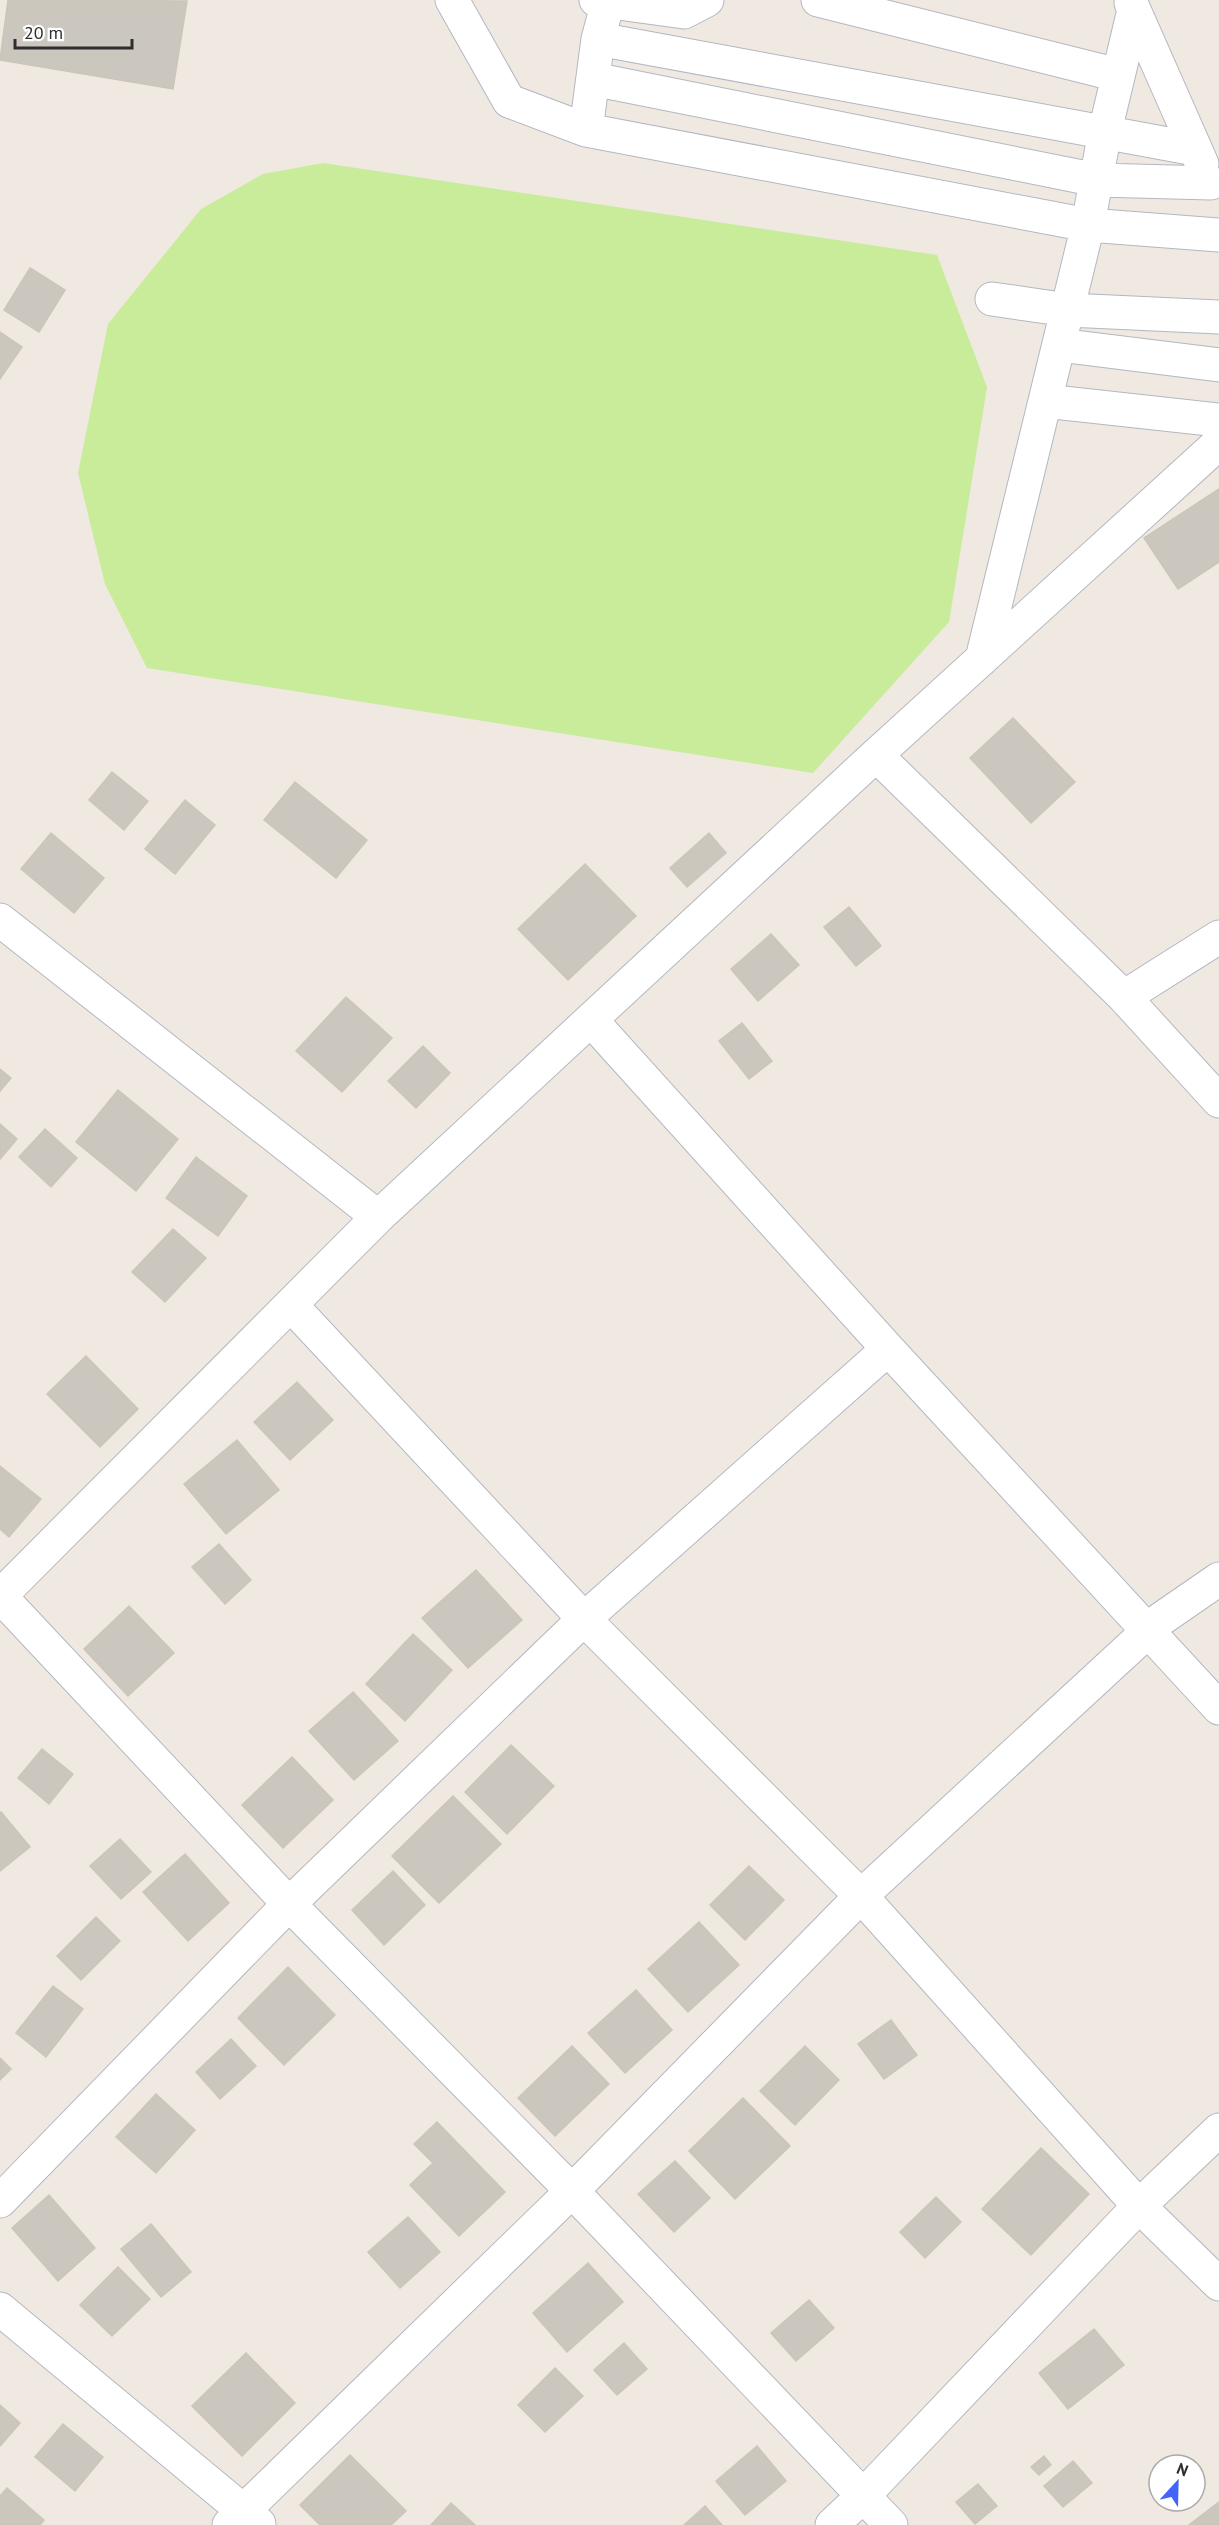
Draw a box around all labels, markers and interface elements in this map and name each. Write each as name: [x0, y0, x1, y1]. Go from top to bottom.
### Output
scale bar: [15, 12, 132, 50]
text: 20 m: [24, 21, 63, 44]
north arrow: [1147, 2453, 1207, 2513]
text: N: [1174, 2458, 1191, 2480]

